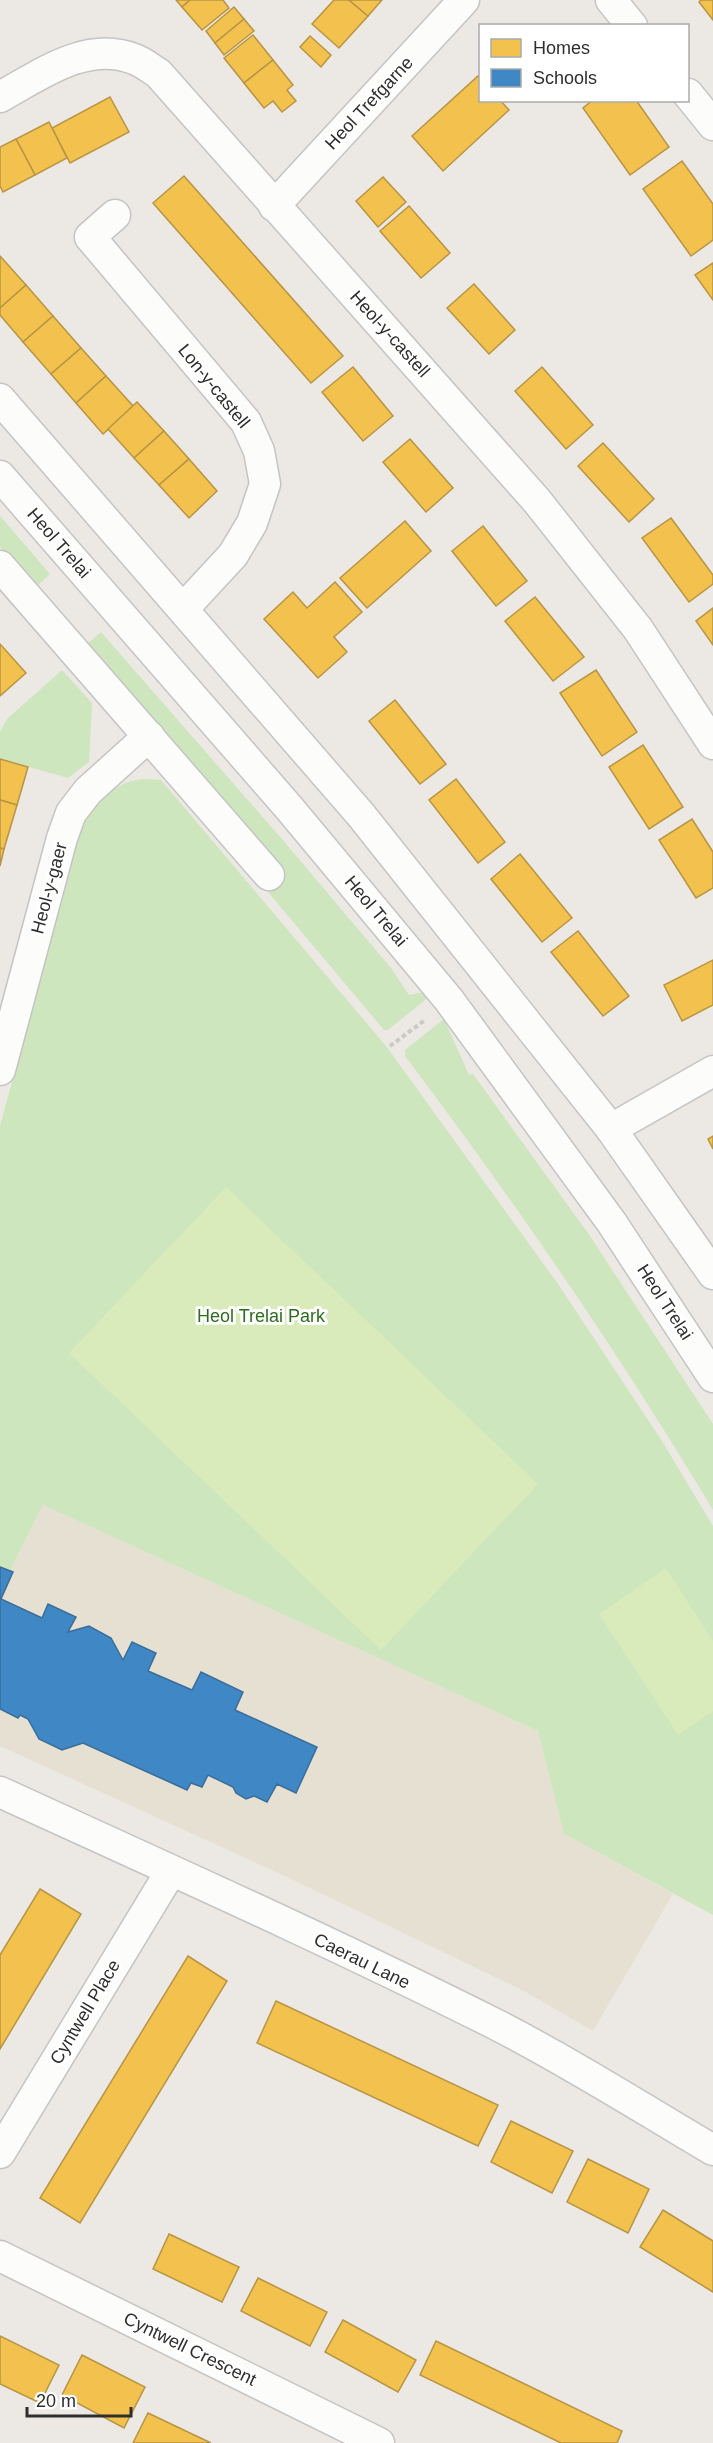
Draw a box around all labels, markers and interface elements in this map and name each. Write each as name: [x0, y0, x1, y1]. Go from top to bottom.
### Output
legend: [479, 24, 689, 102]
text: Homes: [533, 38, 590, 58]
street label: Heol Trefgarne: [321, 53, 417, 153]
text: Schools: [533, 68, 597, 88]
street label: Heol-y-castell: [346, 287, 434, 381]
street label: Lon-y-castell: [174, 340, 254, 432]
street label: Heol Trelai: [23, 504, 95, 582]
street label: Heol-y-gaer: [27, 840, 71, 936]
street label: Heol Trelai: [341, 872, 411, 950]
street label: Heol Trelai: [633, 1260, 697, 1344]
park label: Heol Trelai Park: [197, 1306, 326, 1326]
street label: Caerau Lane: [311, 1929, 413, 1993]
street label: Cyntwell Place: [46, 1956, 124, 2068]
street label: Cyntwell Crescent: [120, 2308, 260, 2390]
scale bar: [27, 2380, 130, 2418]
text: 20 m: [36, 2391, 76, 2411]

